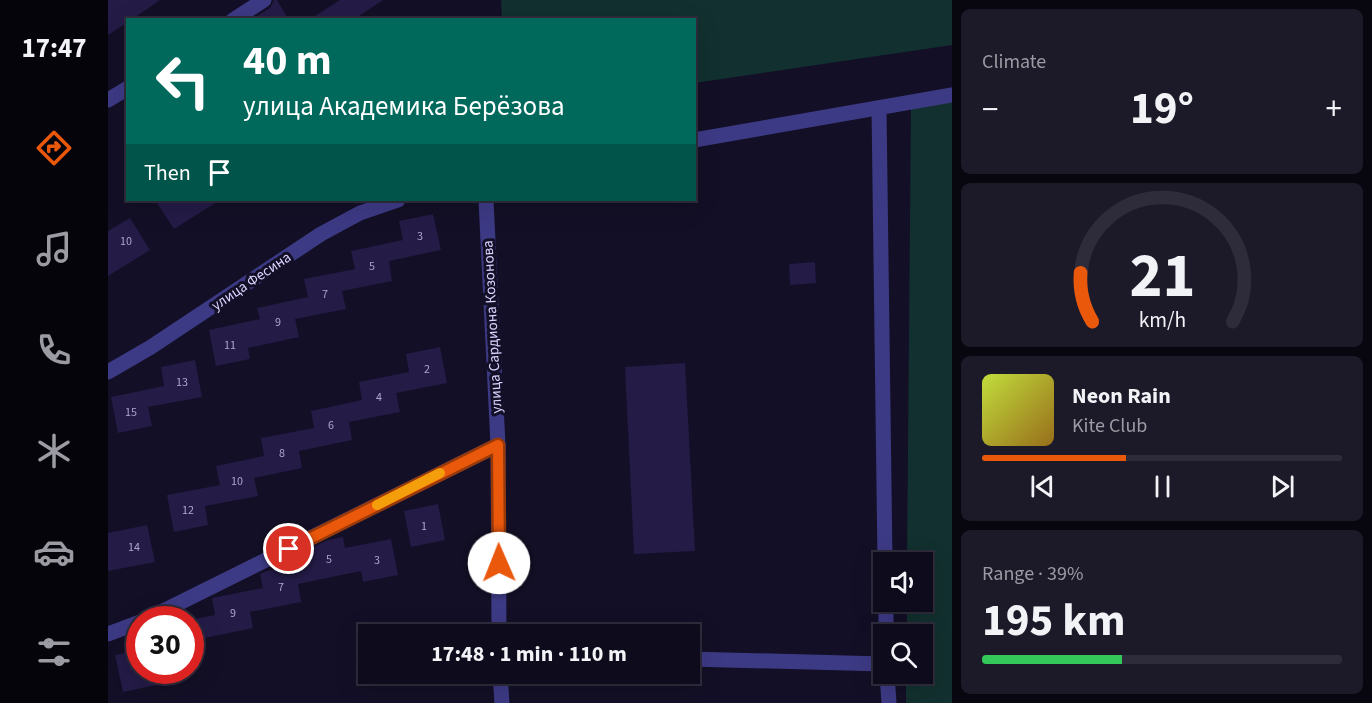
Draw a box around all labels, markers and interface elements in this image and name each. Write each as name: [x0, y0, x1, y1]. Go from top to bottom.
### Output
text: 17:47: [21, 29, 87, 68]
text: 40 m: [243, 31, 332, 91]
icon: left: [144, 42, 222, 120]
text: Climate: [982, 48, 1046, 76]
text: 19°: [1130, 77, 1194, 141]
text: −: [982, 86, 998, 133]
text: +: [1326, 86, 1342, 133]
text: улица Академика Берёзова: [243, 87, 565, 126]
icon: directions: [33, 127, 75, 169]
icon: arrive: [203, 156, 236, 189]
text: Then: [144, 157, 191, 189]
icon: music: [33, 228, 75, 270]
house number: 3: [417, 228, 423, 245]
text: 21: [1129, 232, 1195, 321]
house number: 10: [120, 233, 132, 250]
street label: улица Сардиона Козонова: [477, 240, 508, 414]
street label: улица Фесина: [207, 247, 295, 316]
house number: 5: [369, 258, 375, 275]
house number: 7: [322, 286, 328, 303]
text: km/h: [1138, 305, 1186, 336]
house number: 9: [275, 314, 281, 331]
icon: phone: [33, 329, 75, 371]
house number: 11: [224, 337, 236, 354]
house number: 2: [424, 361, 430, 378]
house number: 13: [176, 374, 188, 391]
text: Neon Rain: [1072, 380, 1171, 412]
house number: 4: [376, 389, 382, 406]
house number: 15: [125, 404, 137, 421]
text: Kite Club: [1072, 412, 1147, 440]
house number: 6: [328, 417, 334, 434]
icon: climate: [33, 430, 75, 472]
house number: 8: [279, 445, 285, 462]
icon: previous: [1026, 470, 1059, 503]
icon: pause: [1146, 470, 1179, 503]
icon: next: [1266, 470, 1299, 503]
house number: 10: [231, 473, 243, 490]
house number: 12: [182, 502, 194, 519]
house number: 1: [421, 518, 427, 535]
pin: [263, 523, 314, 574]
icon: car: [33, 531, 75, 573]
position arrow: [467, 531, 531, 595]
icon: arrive: [272, 532, 305, 565]
house number: 14: [128, 539, 140, 556]
house number: 5: [326, 551, 332, 568]
house number: 3: [374, 552, 380, 569]
map controls: [873, 552, 933, 684]
button: sound: [873, 552, 933, 612]
text: Range · 39%: [982, 560, 1083, 588]
house number: 7: [278, 579, 284, 596]
text: 195 km: [982, 589, 1126, 653]
house number: 9: [230, 605, 236, 622]
speed limit sign: 30: [126, 606, 204, 684]
button: search: [873, 624, 933, 684]
icon: filters: [33, 631, 75, 673]
text: 17:48 · 1 min · 110 m: [431, 638, 627, 670]

